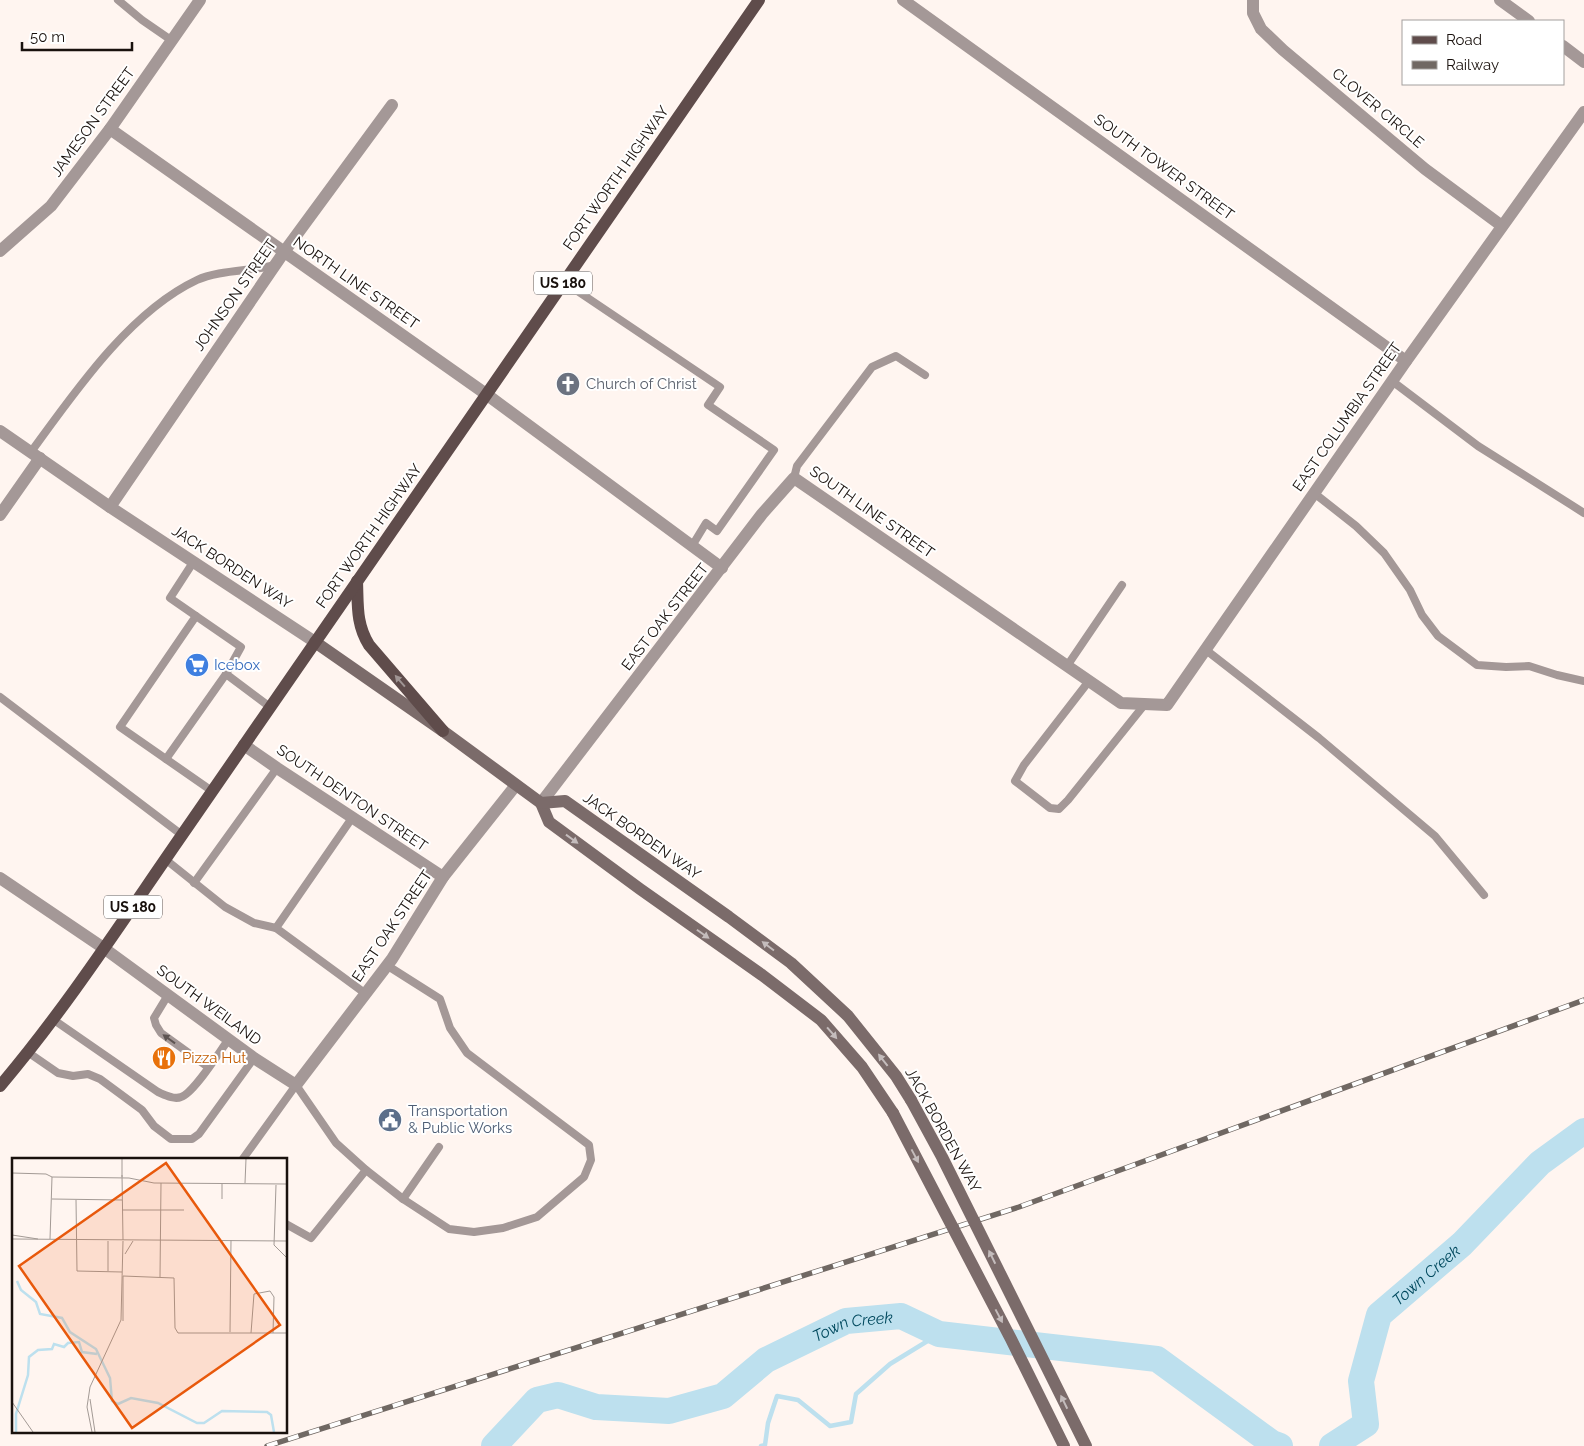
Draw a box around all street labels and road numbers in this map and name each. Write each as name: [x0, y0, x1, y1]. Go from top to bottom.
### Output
street label: JAMESON STREET: [47, 64, 139, 180]
street label: CLOVER CIRCLE: [1328, 64, 1428, 152]
street label: FORT WORTH HIGHWAY: [559, 102, 673, 254]
street label: SOUTH TOWER STREET: [1090, 110, 1238, 224]
street label: NORTH LINE STREET: [290, 233, 422, 333]
street label: JOHNSON STREET: [190, 236, 280, 354]
road number: US 180: [534, 272, 592, 294]
street label: EAST COLUMBIA STREET: [1289, 339, 1405, 495]
street label: FORT WORTH HIGHWAY: [312, 460, 426, 612]
street label: SOUTH LINE STREET: [806, 462, 938, 562]
street label: JACK BORDEN WAY: [169, 521, 296, 613]
street label: EAST OAK STREET: [618, 560, 712, 674]
street label: SOUTH DENTON STREET: [273, 741, 431, 855]
street label: JACK BORDEN WAY: [580, 789, 705, 884]
street label: EAST OAK STREET: [348, 867, 436, 985]
road number: US 180: [104, 896, 162, 919]
street label: SOUTH WEILAND: [153, 961, 265, 1049]
street label: JACK BORDEN WAY: [901, 1065, 985, 1196]

